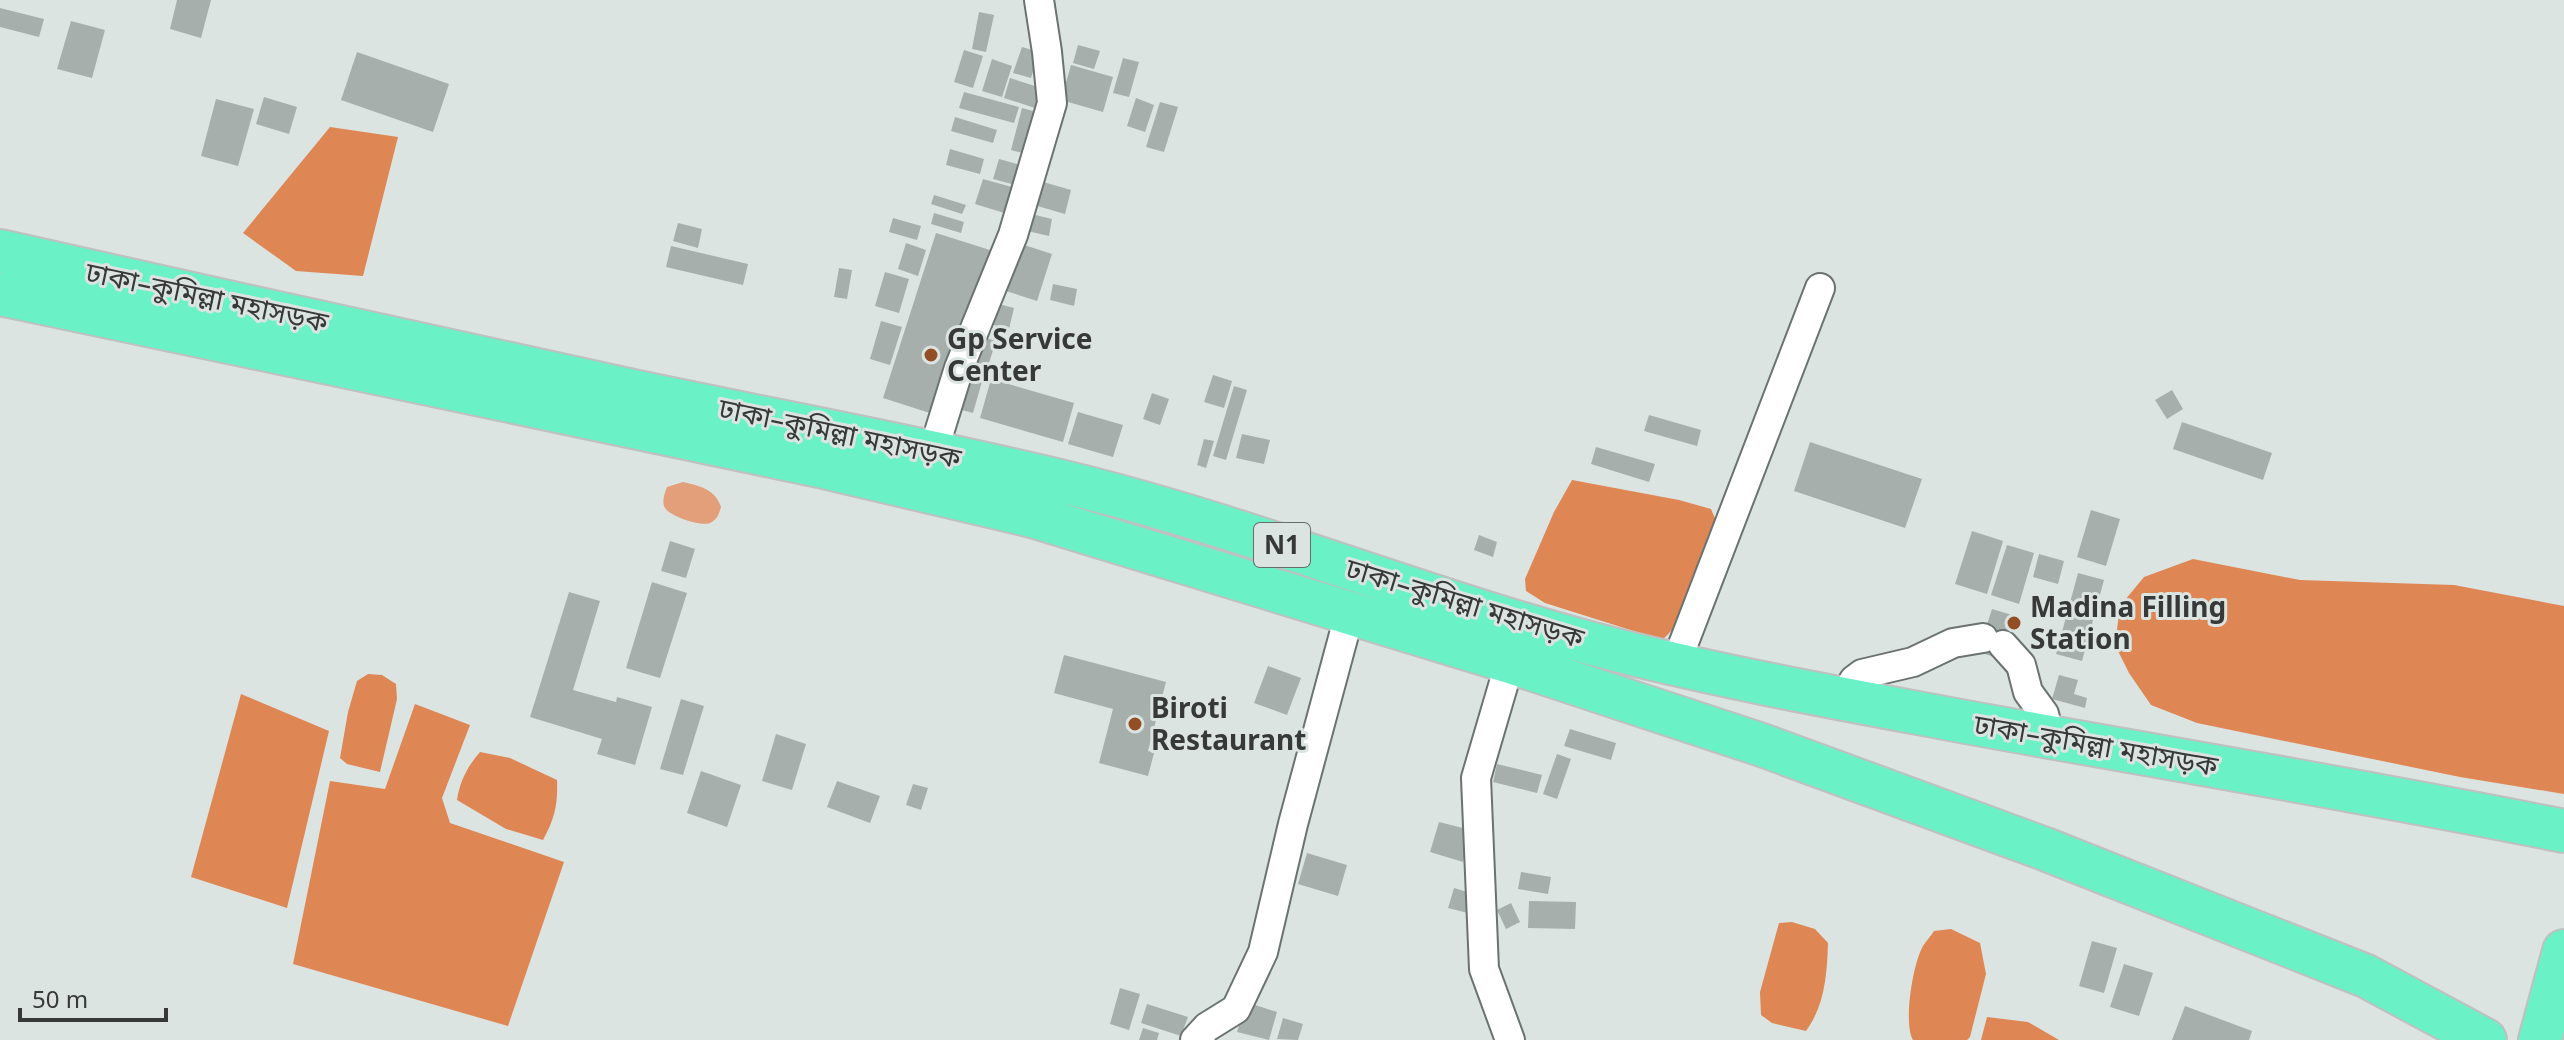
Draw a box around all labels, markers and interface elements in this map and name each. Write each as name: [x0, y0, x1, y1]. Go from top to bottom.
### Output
street label: ঢাকা–কুমিল্লা মহাসড়ক: [82, 252, 332, 340]
place label: Gp Service Center: [947, 319, 1092, 389]
marker: Gp Service Center: [922, 346, 940, 364]
street label: ঢাকা–কুমিল্লা মহাসড়ক: [715, 388, 965, 476]
road number: N1: [1254, 523, 1310, 567]
street label: ঢাকা–কুমিল্লা মহাসড়ক: [1341, 547, 1589, 656]
place label: Madina Filling Station: [2030, 587, 2226, 657]
marker: Madina Filling Station: [2005, 614, 2023, 632]
place label: Biroti Restaurant: [1151, 688, 1306, 758]
street label: ঢাকা–কুমিল্লা মহাসড়ক: [1970, 704, 2221, 784]
marker: Biroti Restaurant: [1126, 715, 1144, 733]
scale bar: [20, 972, 166, 1022]
text: 50 m: [32, 982, 88, 1015]

